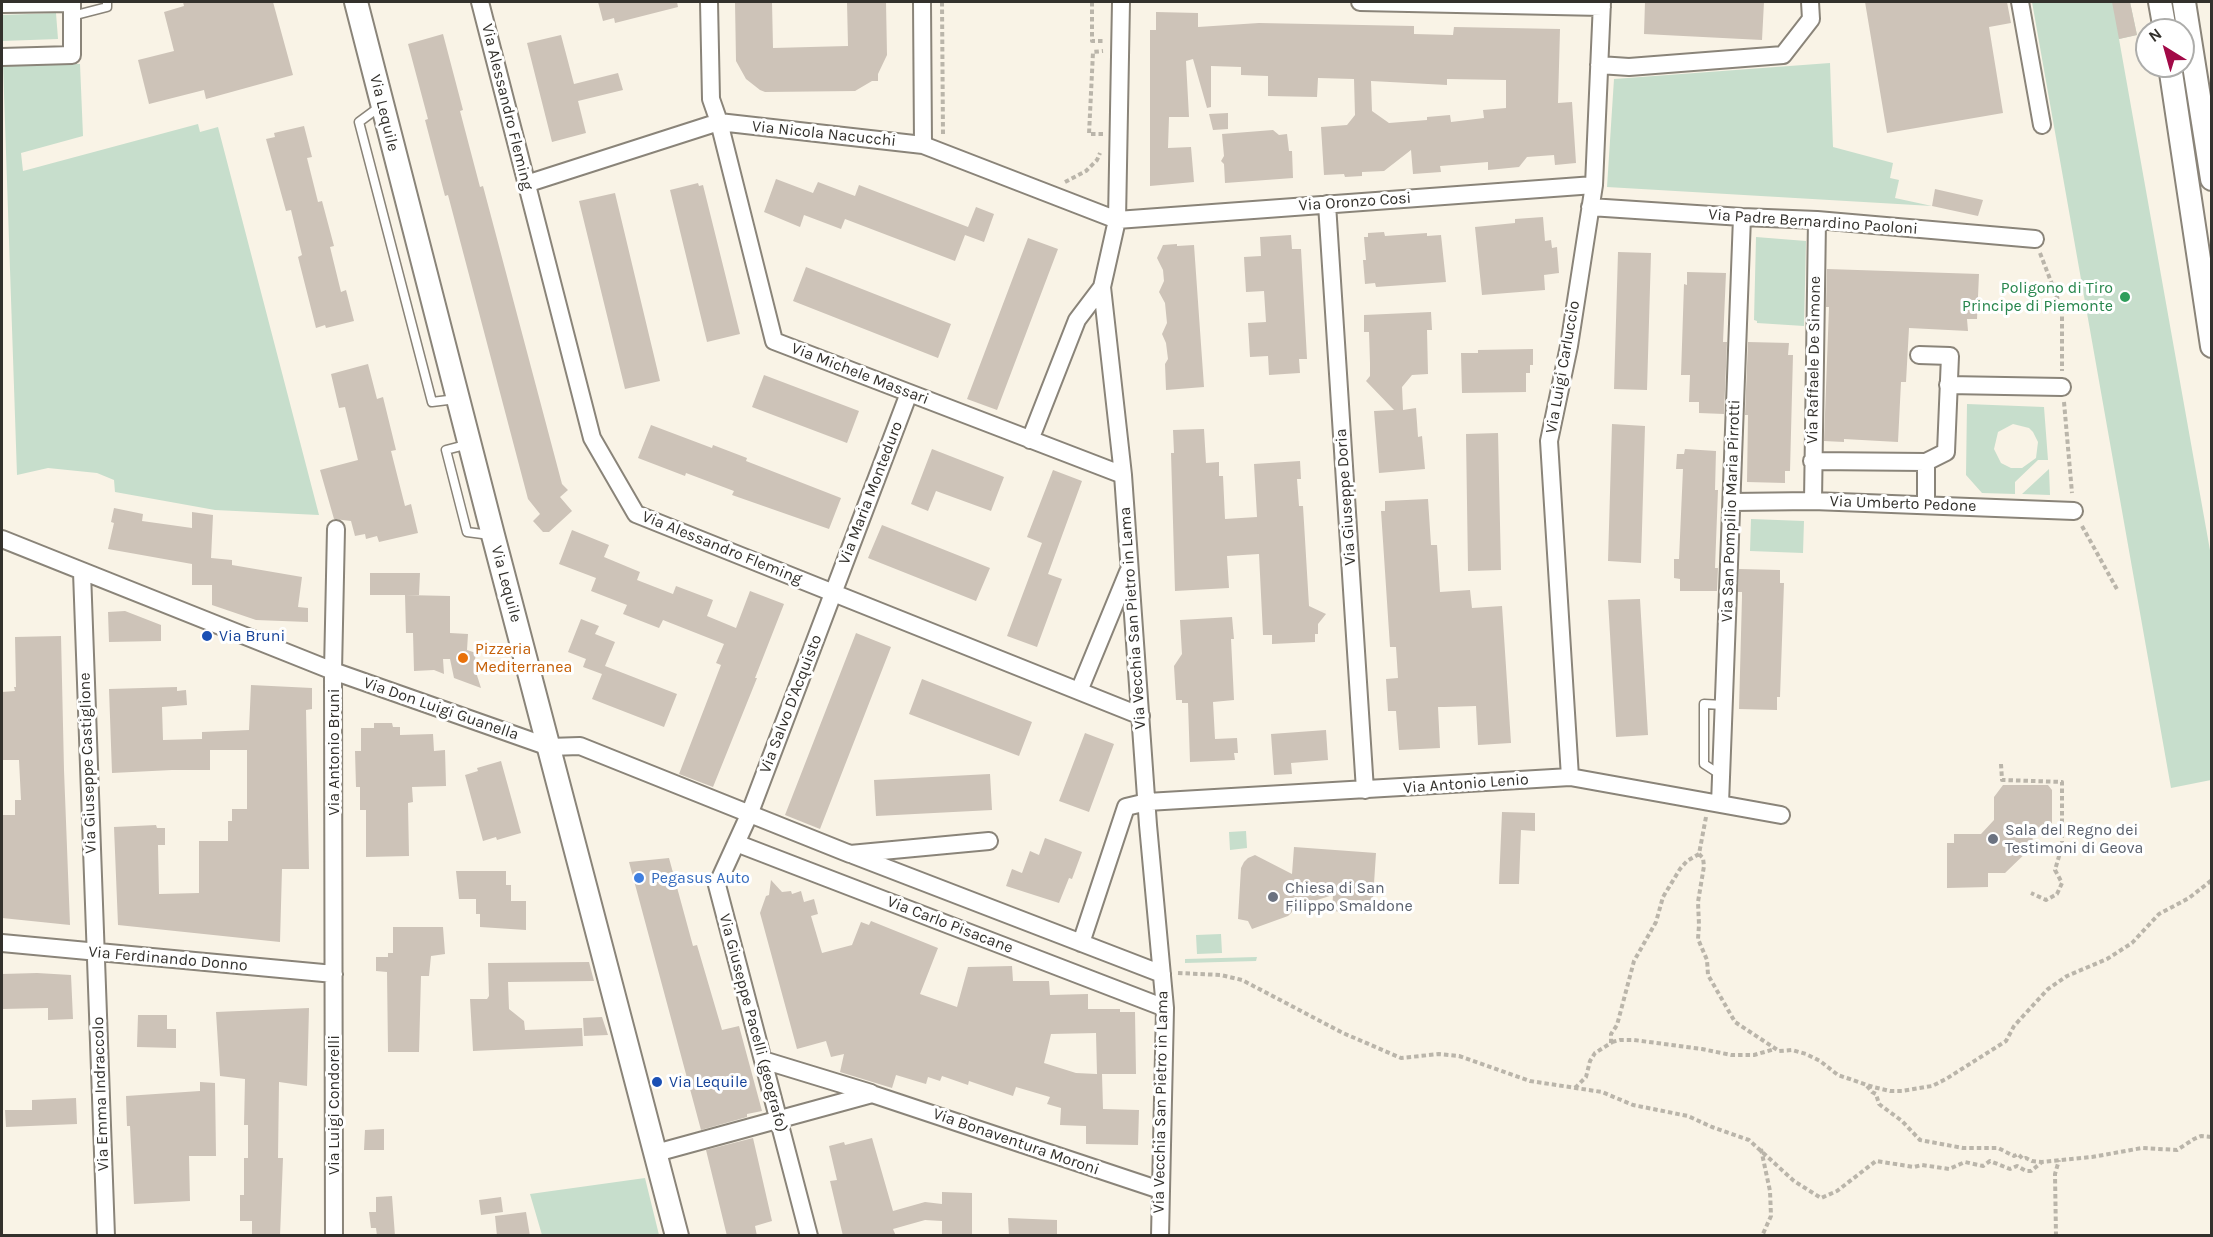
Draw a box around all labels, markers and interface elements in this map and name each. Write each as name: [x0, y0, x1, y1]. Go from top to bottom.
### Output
north arrow: [2135, 18, 2195, 78]
street label: Via Alessandro Fleming: [477, 22, 537, 192]
text: N: [2145, 24, 2165, 46]
street label: Via Lequile: [365, 73, 403, 153]
street label: Via Nicola Nacucchi: [751, 117, 897, 151]
street label: Via Oronzo Cosi: [1298, 188, 1412, 216]
street label: Via Padre Bernardino Paoloni: [1708, 205, 1918, 239]
street label: Via Raffaele De Simone: [1803, 276, 1825, 444]
place label: Poligono di Tiro Principe di Piemonte: [1962, 278, 2113, 316]
marker: Poligono di Tiro Principe di Piemonte: [2118, 290, 2132, 304]
street label: Via Luigi Carluccio: [1542, 299, 1584, 435]
street label: Via Michele Massari: [788, 339, 932, 409]
street label: Via San Pompilio Maria Pirrotti: [1718, 399, 1744, 623]
street label: Via Maria Monteduro: [835, 419, 907, 567]
street label: Via Giuseppe Doria: [1332, 428, 1360, 566]
street label: Via Umberto Pedone: [1829, 492, 1977, 516]
street label: Via Vecchia San Pietro in Lama: [1116, 506, 1150, 730]
street label: Via Alessandro Fleming: [639, 507, 805, 589]
street label: Via Lequile: [487, 544, 525, 624]
place label: Via Bruni: [219, 626, 285, 646]
marker: Via Bruni: [200, 629, 214, 643]
street label: Via Salvo D'Acquisto: [756, 632, 826, 776]
place label: Pizzeria Mediterranea: [475, 639, 572, 677]
marker: Pizzeria Mediterranea: [456, 651, 470, 665]
street label: Via Giuseppe Castiglione: [75, 672, 101, 854]
street label: Via Don Luigi Guanella: [361, 673, 521, 745]
street label: Via Antonio Bruni: [324, 689, 344, 815]
street label: Via Antonio Lenio: [1403, 770, 1529, 798]
place label: Sala del Regno dei Testimoni di Geova: [2005, 820, 2143, 858]
marker: Sala del Regno dei Testimoni di Geova: [1986, 832, 2000, 846]
place label: Pegasus Auto: [651, 868, 750, 888]
marker: Pegasus Auto: [632, 871, 646, 885]
place label: Chiesa di San Filippo Smaldone: [1285, 878, 1413, 916]
marker: Chiesa di San Filippo Smaldone: [1266, 890, 1280, 904]
street label: Via Carlo Pisacane: [884, 892, 1016, 958]
street label: Via Giuseppe Pacelli (geografo): [715, 912, 791, 1134]
street label: Via Ferdinando Donno: [87, 942, 249, 976]
street label: Via Vecchia San Pietro in Lama: [1149, 990, 1173, 1214]
street label: Via Emma Indraccolo: [89, 1016, 113, 1172]
street label: Via Luigi Condorelli: [324, 1035, 344, 1175]
place label: Via Lequile: [669, 1072, 748, 1092]
marker: Via Lequile: [650, 1075, 664, 1089]
street label: Via Bonaventura Moroni: [930, 1104, 1102, 1180]

